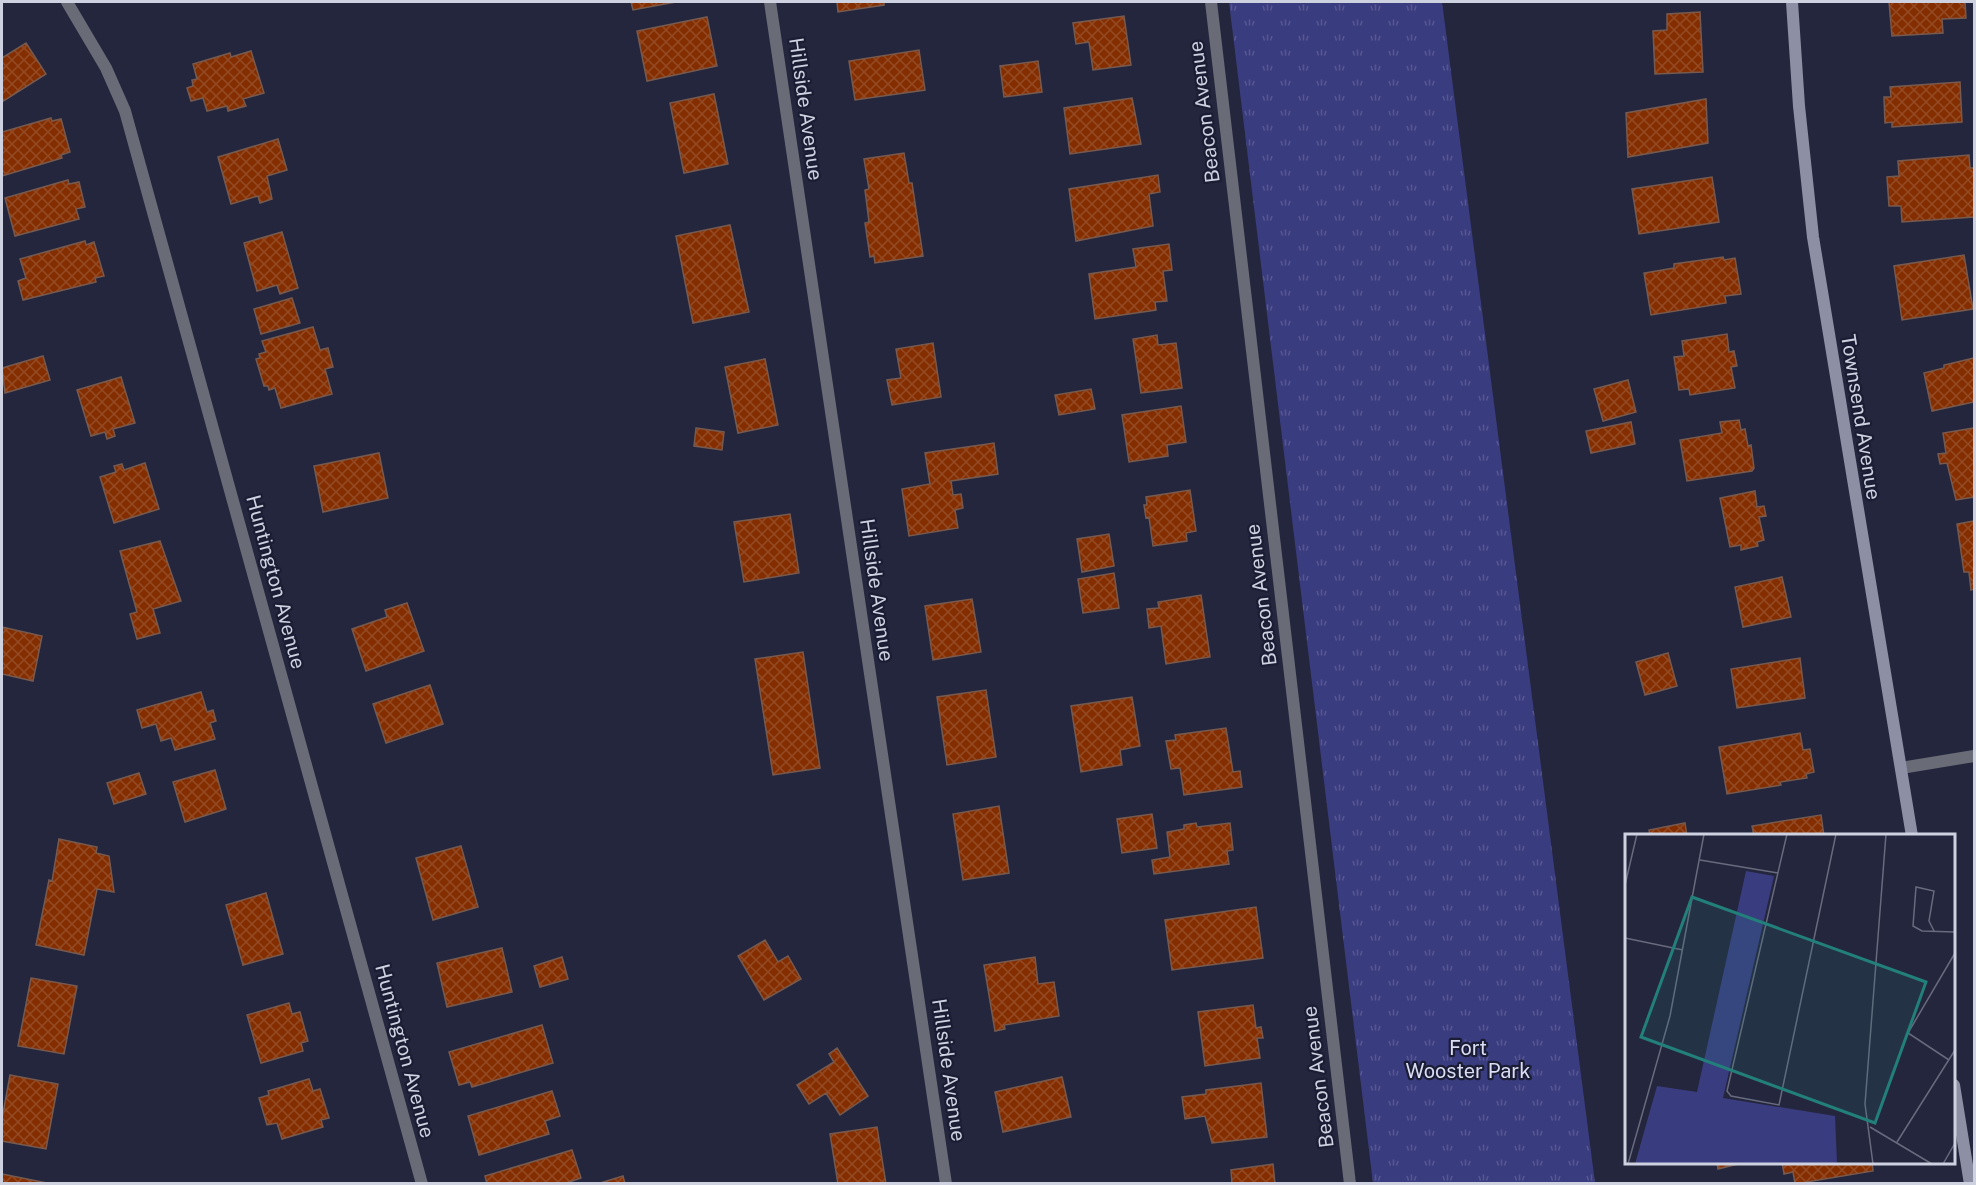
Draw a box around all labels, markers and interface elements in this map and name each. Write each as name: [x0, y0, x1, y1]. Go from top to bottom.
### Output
street label: Hillside Avenue: [784, 36, 828, 182]
street label: Beacon Avenue: [1183, 40, 1225, 184]
street label: Townsend Avenue: [1836, 333, 1886, 501]
street label: Huntington Avenue: [241, 492, 311, 672]
street label: Hillside Avenue: [855, 517, 899, 663]
street label: Beacon Avenue: [1240, 523, 1282, 667]
inset map: [1625, 834, 1955, 1164]
street label: Huntington Avenue: [370, 961, 440, 1141]
street label: Hillside Avenue: [927, 997, 971, 1143]
street label: Beacon Avenue: [1297, 1005, 1339, 1149]
park label: Fort Wooster Park: [1406, 1036, 1530, 1083]

